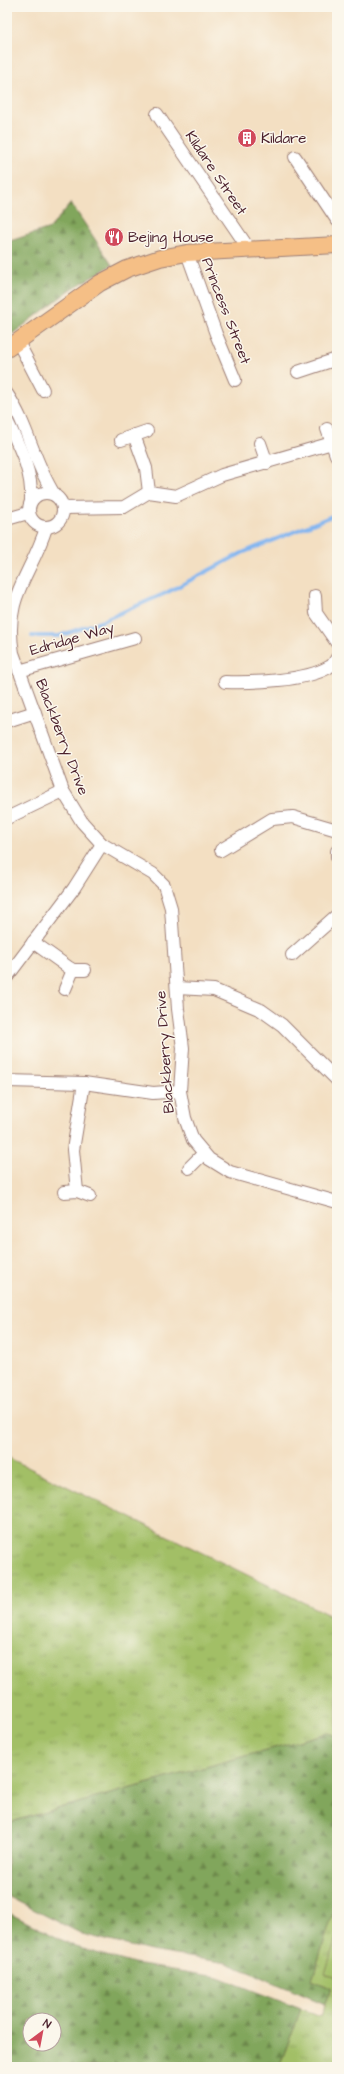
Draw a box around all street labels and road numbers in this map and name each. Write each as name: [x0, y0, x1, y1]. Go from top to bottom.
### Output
street label: Kildare Street: [180, 127, 252, 219]
street label: Princess Street: [196, 255, 256, 367]
street label: Edridge Way: [27, 617, 117, 662]
street label: Blackberry Drive: [29, 676, 94, 798]
street label: Blackberry Drive: [150, 990, 181, 1114]

